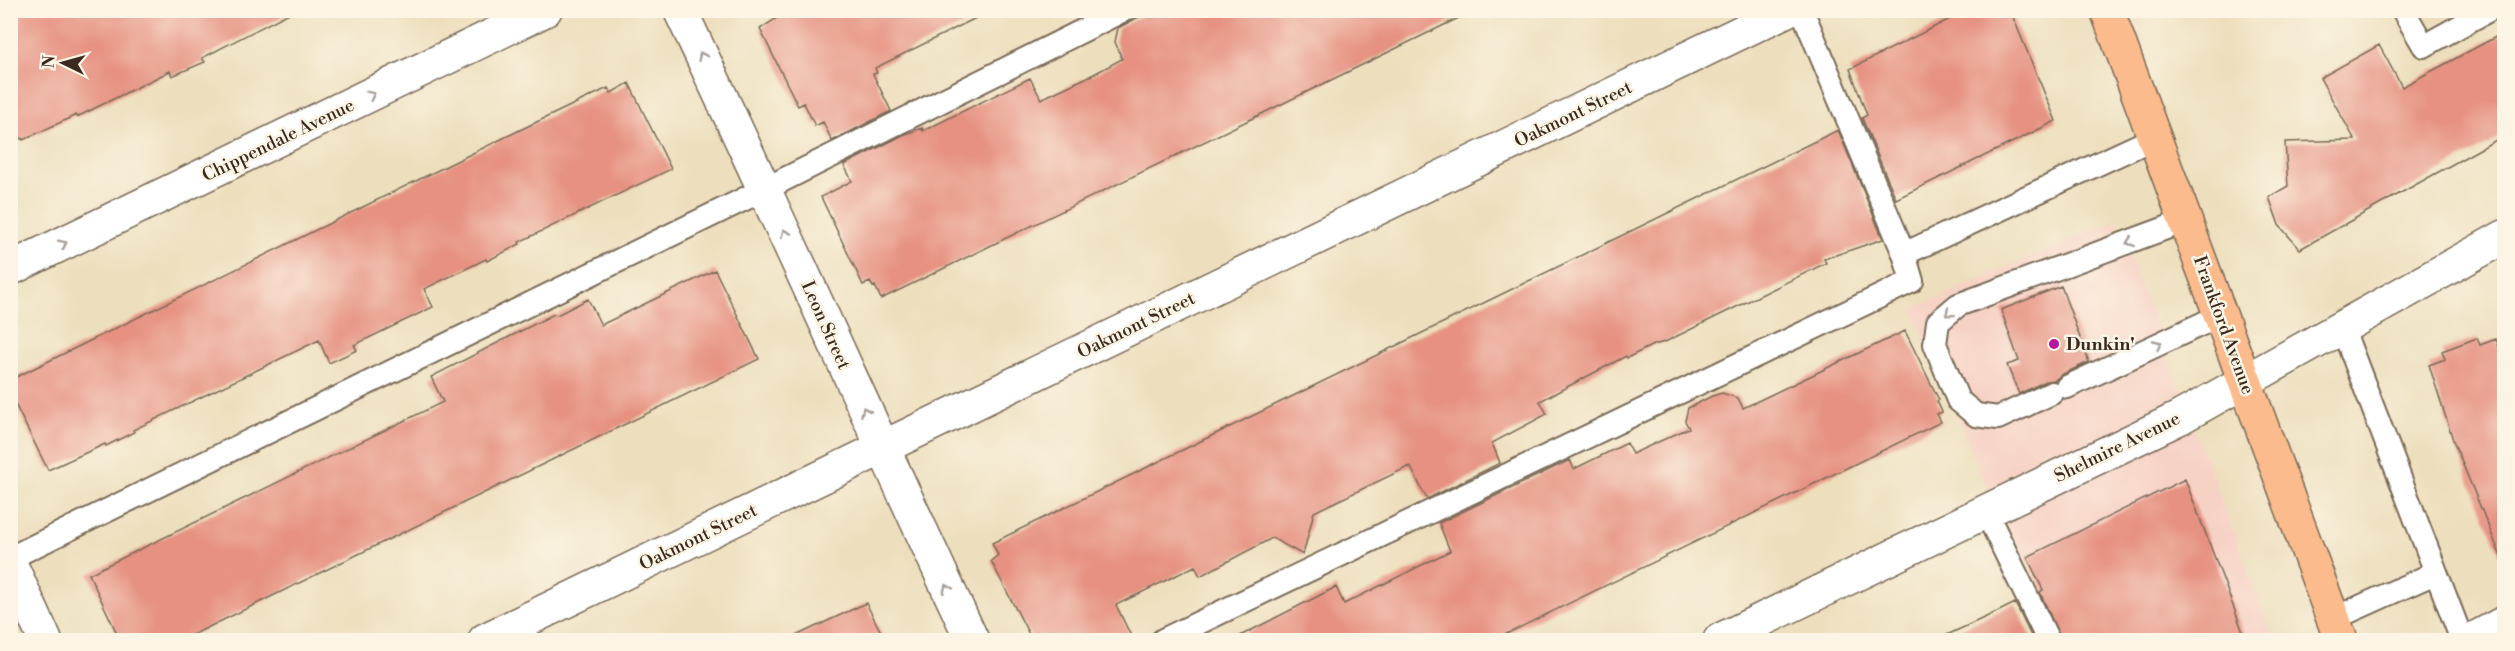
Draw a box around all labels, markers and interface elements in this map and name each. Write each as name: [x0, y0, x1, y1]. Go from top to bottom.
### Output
north arrow: [33, 33, 93, 93]
one-way arrow: [697, 52, 709, 63]
text: N: [39, 54, 60, 69]
street label: Oakmont Street: [1511, 76, 1636, 153]
one-way arrow: [364, 90, 375, 102]
street label: Chippendale Avenue: [198, 94, 358, 187]
one-way arrow: [780, 228, 792, 239]
one-way arrow: [2125, 234, 2136, 247]
one-way arrow: [57, 240, 68, 251]
street label: Frankford Avenue: [2188, 253, 2259, 398]
street label: Leon Street: [796, 277, 856, 374]
street label: Oakmont Street: [1074, 287, 1199, 364]
one-way arrow: [1945, 306, 1956, 317]
place label: Dunkin': [2066, 333, 2135, 356]
marker: Dunkin': [2047, 337, 2061, 351]
one-way arrow: [2152, 339, 2163, 351]
one-way arrow: [860, 406, 872, 417]
street label: Shelmire Avenue: [2051, 407, 2184, 488]
street label: Oakmont Street: [636, 499, 761, 576]
one-way arrow: [943, 583, 955, 594]

